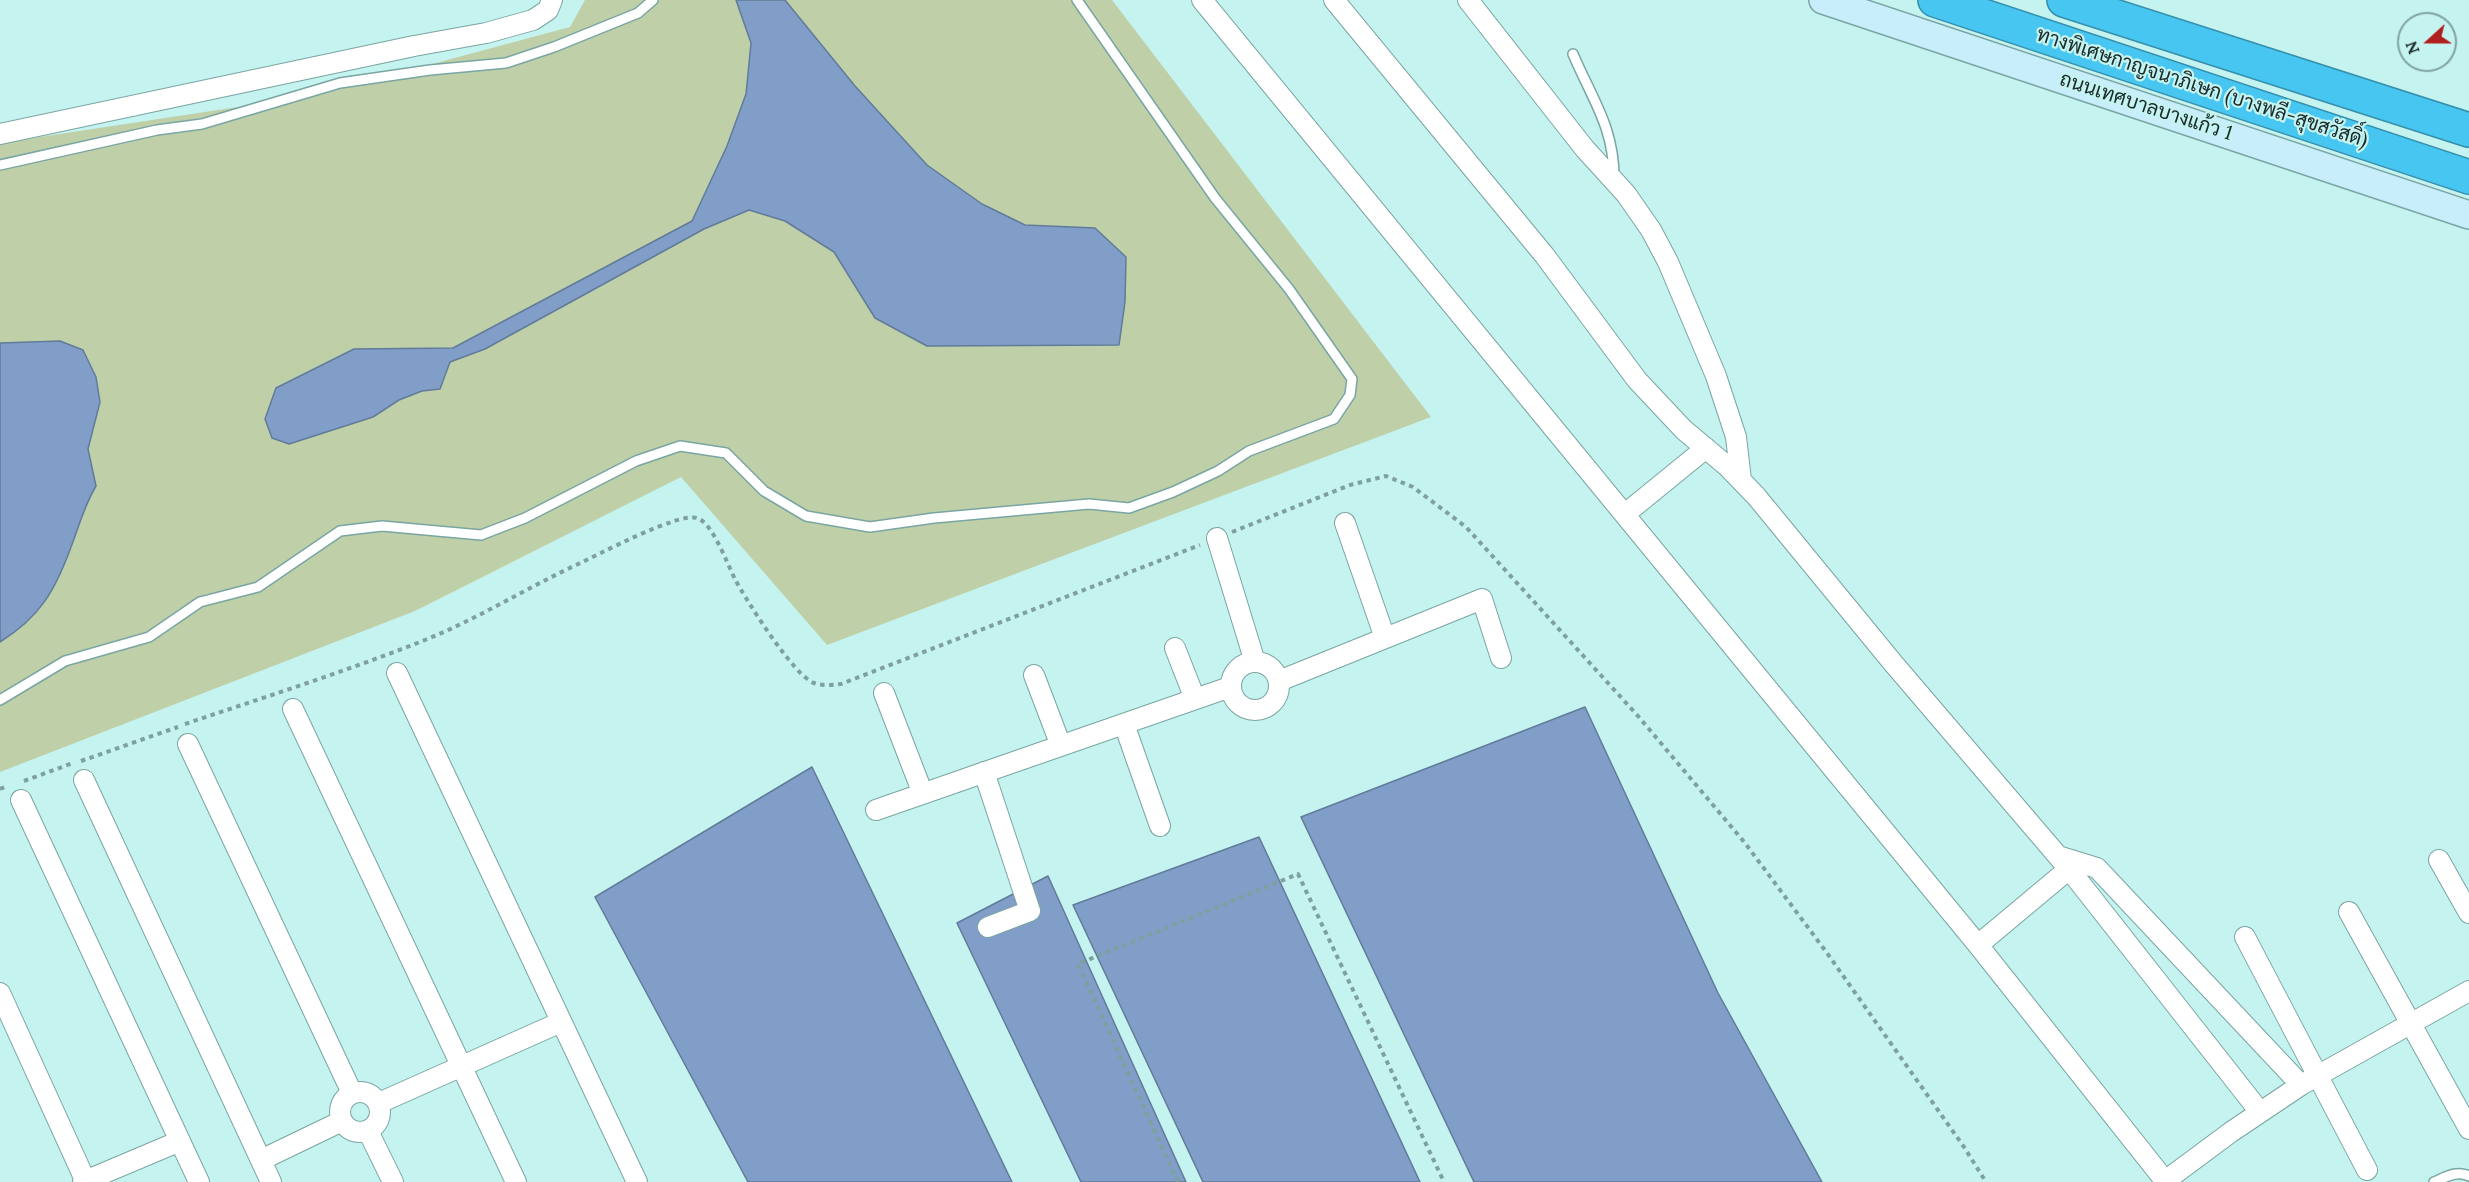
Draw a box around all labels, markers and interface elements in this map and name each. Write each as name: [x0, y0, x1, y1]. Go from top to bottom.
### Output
north arrow: [2397, 12, 2457, 72]
street label: ทางพิเศษกาญจนาภิเษก (บางพลี-สุขสวัสดิ์): [2033, 23, 2371, 153]
text: N: [2401, 38, 2424, 57]
street label: ถนนเทศบาลบางแก้ว 1: [2057, 68, 2235, 146]

